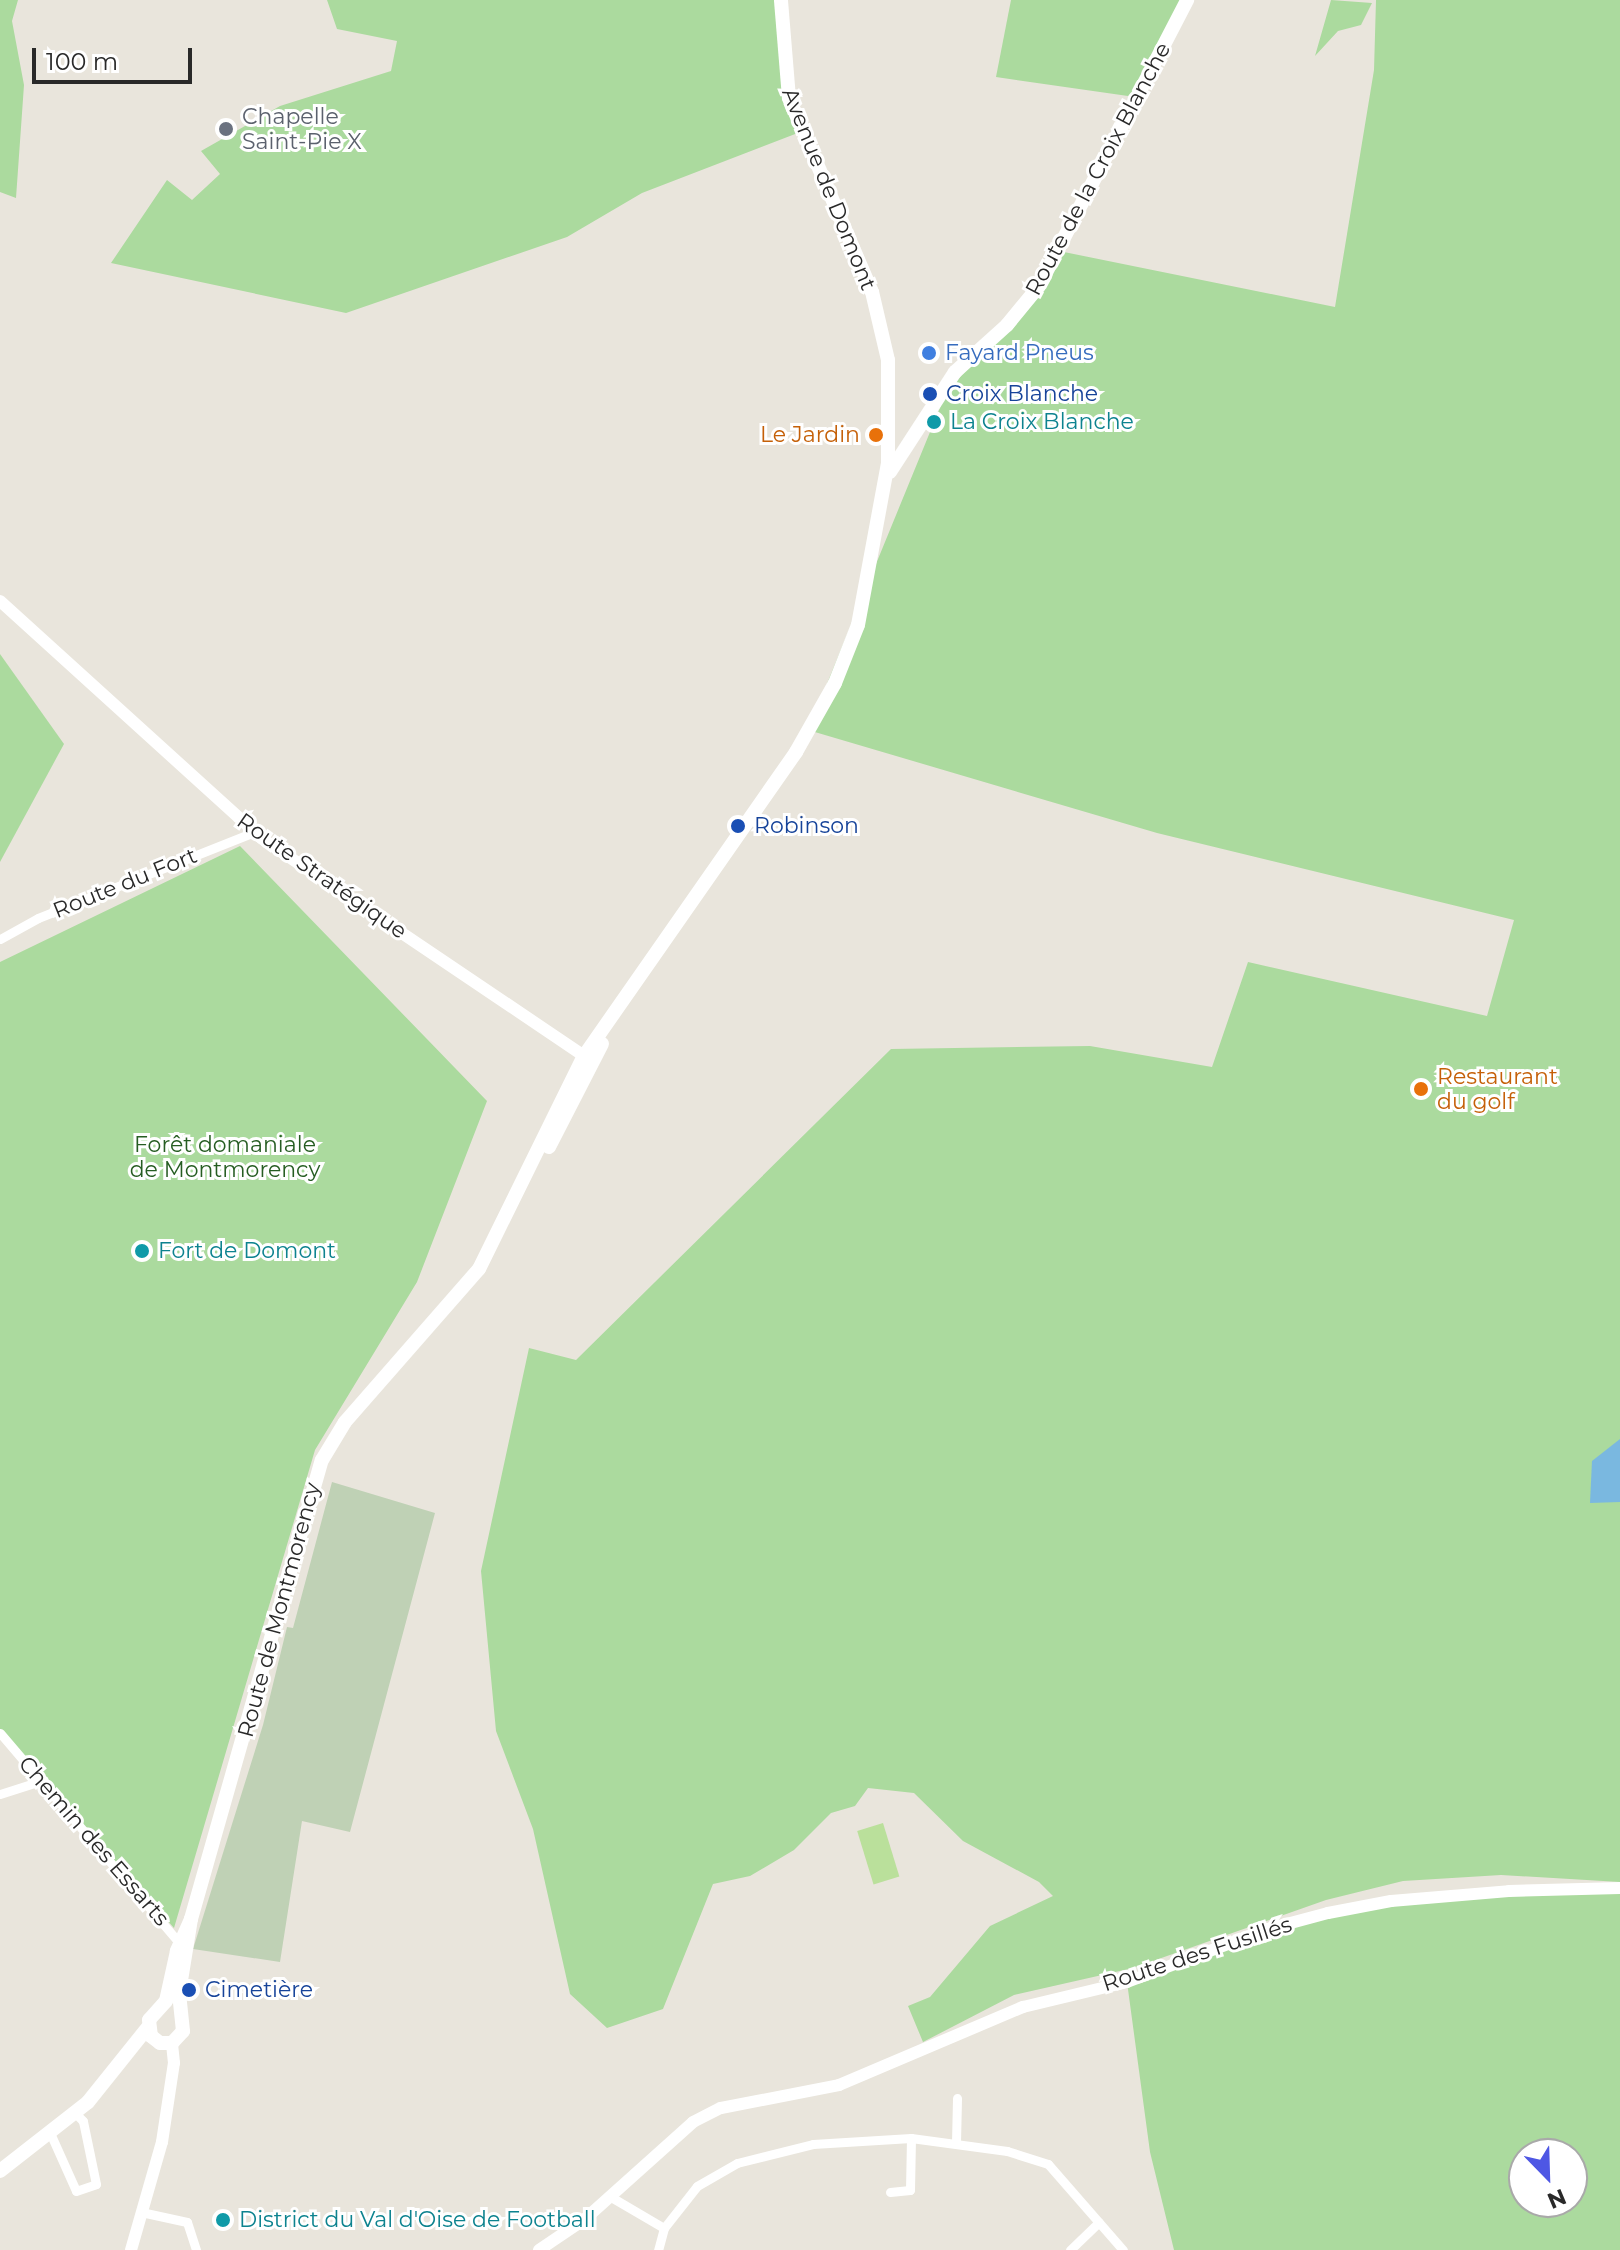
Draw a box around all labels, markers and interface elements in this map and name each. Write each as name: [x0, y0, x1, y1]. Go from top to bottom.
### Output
scale bar: [36, 32, 196, 82]
street label: Route de la Croix Blanche: [1020, 38, 1176, 300]
text: 100 m: [46, 47, 118, 76]
street label: Avenue de Domont: [776, 84, 882, 294]
place label: Chapelle Saint-Pie X: [242, 103, 362, 154]
marker: Chapelle Saint-Pie X: [217, 120, 235, 138]
place label: Fayard Pneus: [945, 340, 1094, 366]
marker: Fayard Pneus: [920, 344, 938, 362]
place label: Croix Blanche: [946, 381, 1098, 407]
marker: Croix Blanche: [921, 385, 939, 403]
place label: La Croix Blanche: [950, 409, 1134, 435]
marker: La Croix Blanche: [925, 413, 943, 431]
place label: Le Jardin: [760, 422, 860, 448]
marker: Le Jardin: [867, 426, 885, 444]
street label: Route Stratégique: [232, 807, 412, 945]
place label: Robinson: [754, 813, 859, 839]
marker: Robinson: [729, 817, 747, 835]
street label: Route du Fort: [49, 842, 201, 924]
place label: Restaurant du golf: [1437, 1063, 1558, 1114]
marker: Restaurant du golf: [1412, 1080, 1430, 1098]
park label: Forêt domaniale de Montmorency: [130, 1131, 320, 1182]
place label: Fort de Domont: [158, 1238, 336, 1264]
marker: Fort de Domont: [133, 1242, 151, 1260]
street label: Route de Montmorency: [232, 1480, 326, 1740]
street label: Chemin des Essarts: [13, 1751, 175, 1931]
street label: Route des Fusillés: [1099, 1911, 1295, 1997]
place label: Cimetière: [205, 1977, 313, 2003]
marker: Cimetière: [180, 1981, 198, 1999]
north arrow: [1508, 2138, 1588, 2218]
text: N: [1543, 2183, 1570, 2215]
place label: District du Val d'Oise de Football: [239, 2207, 596, 2233]
marker: District du Val d'Oise de Football: [214, 2211, 232, 2229]

